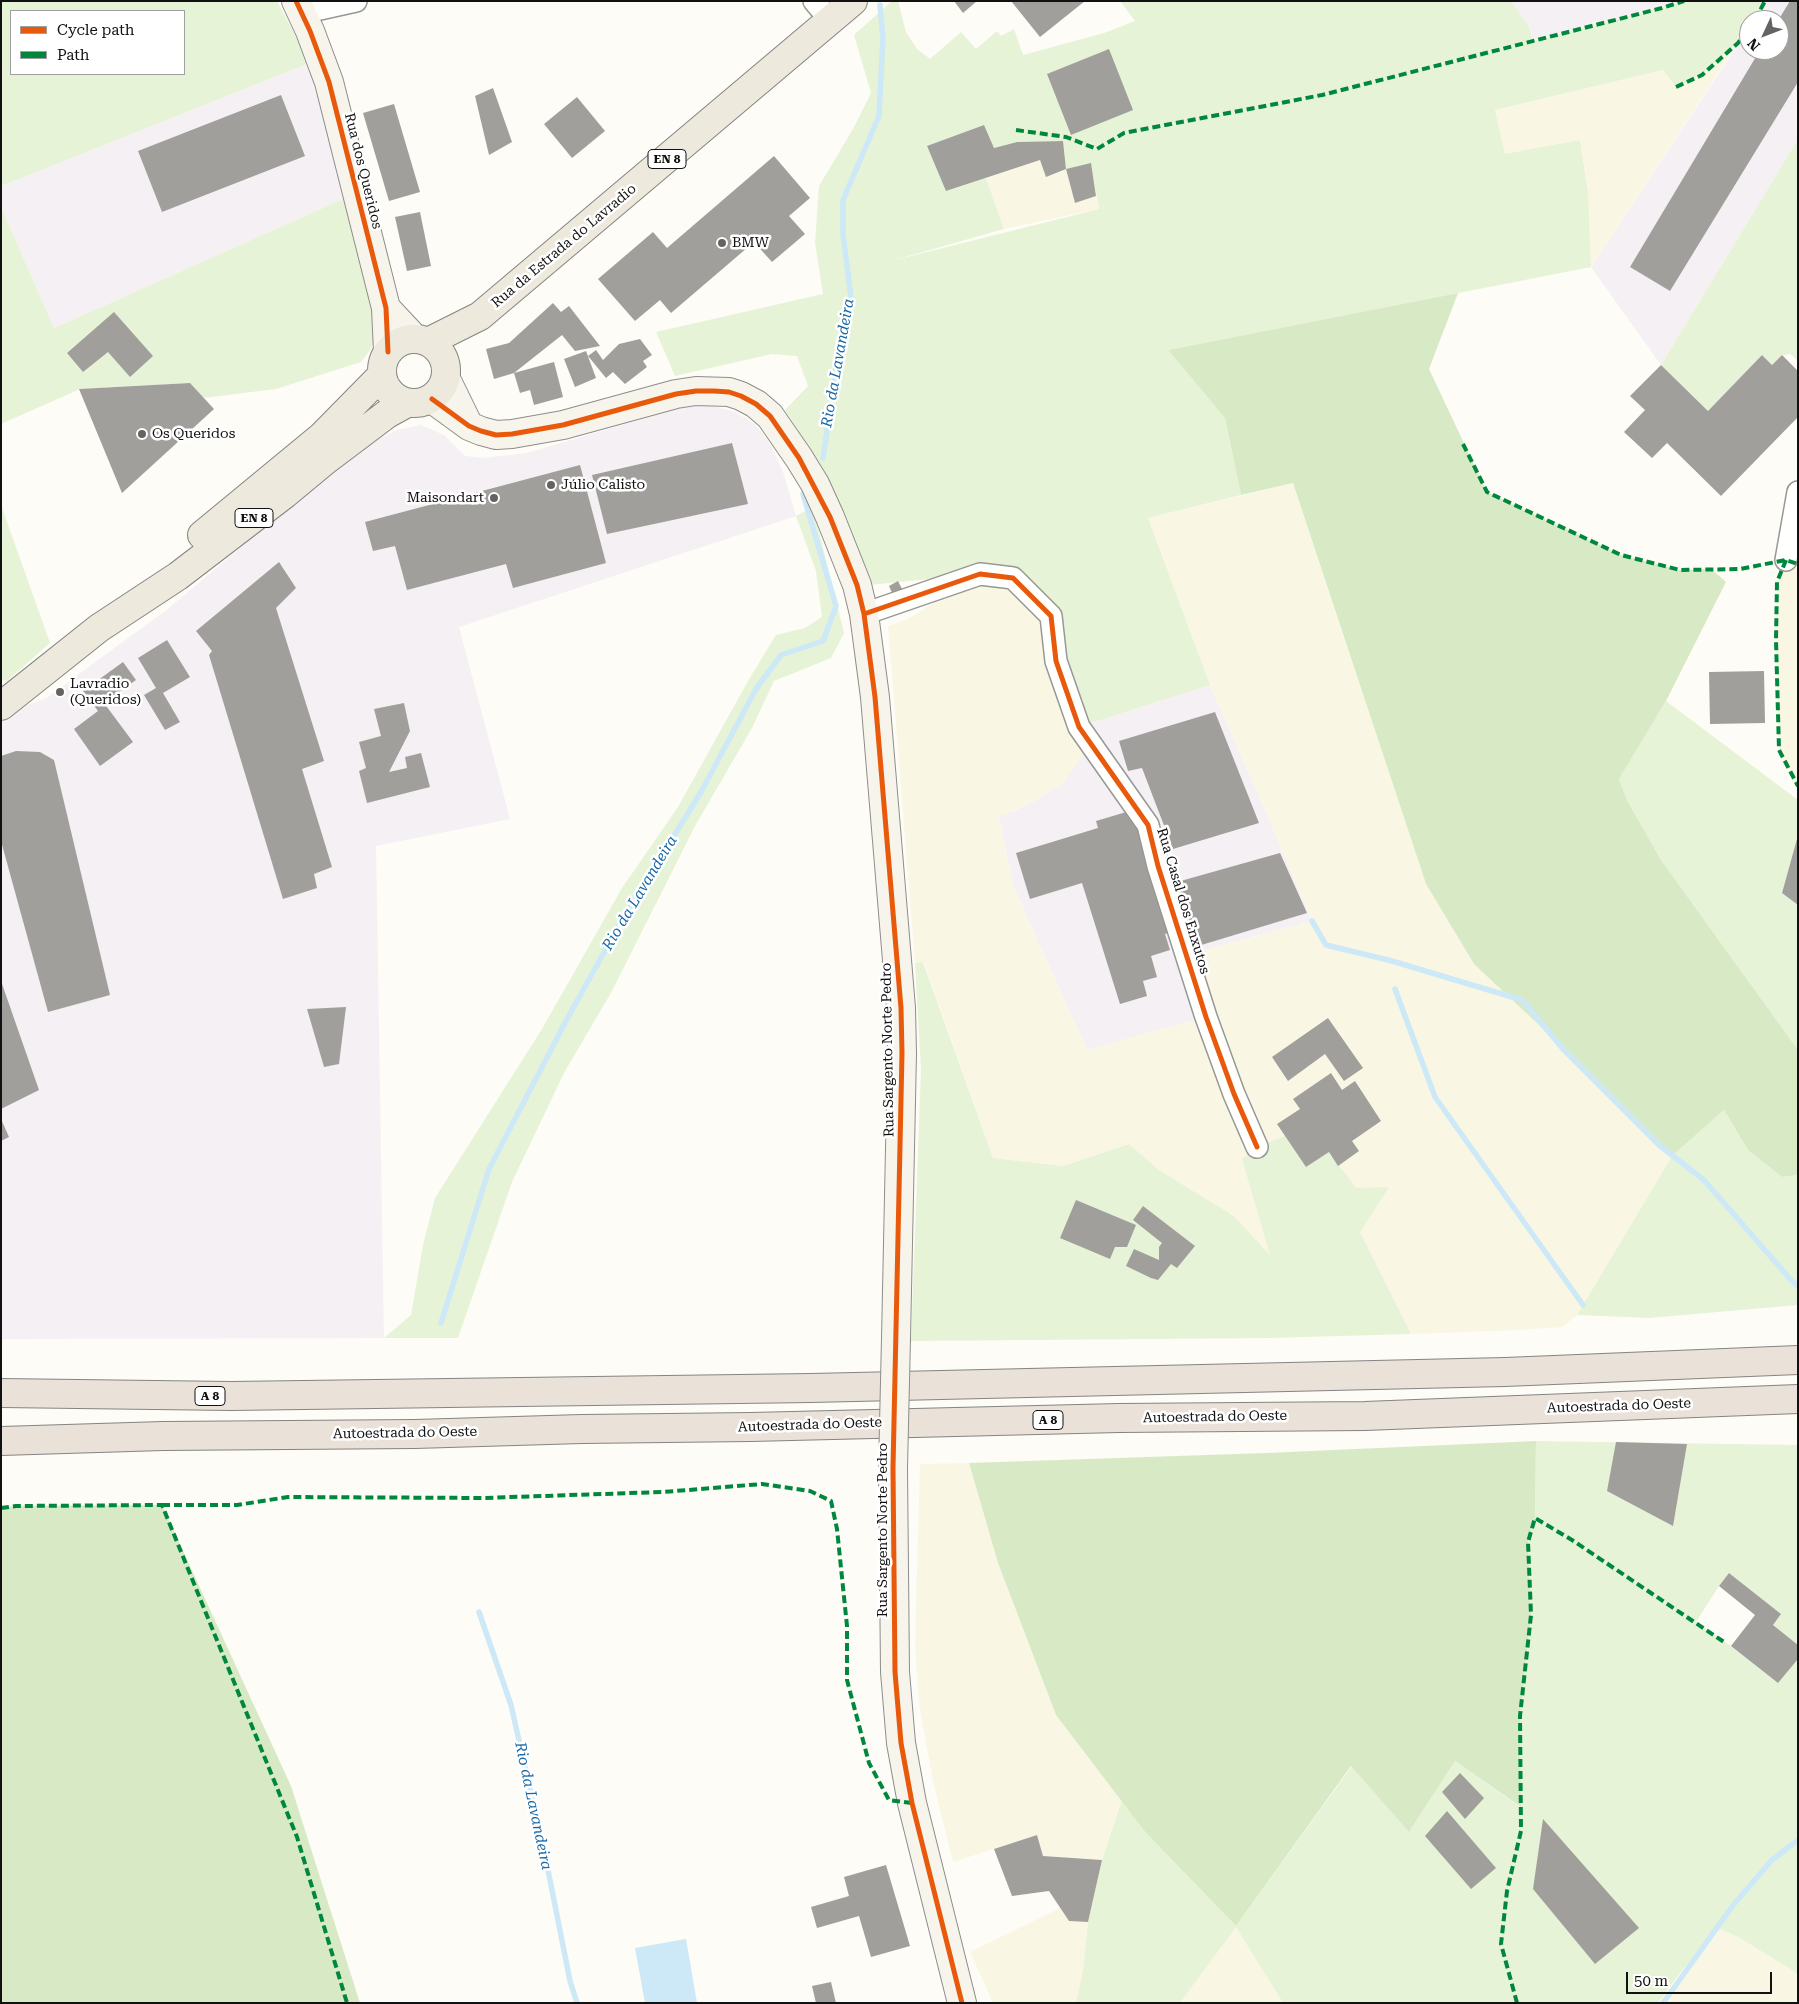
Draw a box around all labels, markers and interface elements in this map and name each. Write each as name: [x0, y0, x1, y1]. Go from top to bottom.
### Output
legend: [10, 10, 185, 75]
north arrow: [1739, 10, 1789, 60]
text: Cycle path: [57, 21, 134, 39]
text: N: [1744, 35, 1763, 54]
text: Path: [57, 46, 90, 64]
street label: Rua dos Queridos: [340, 111, 386, 231]
road number: EN 8: [648, 150, 686, 168]
street label: Rua da Estrada do Lavradio: [488, 180, 640, 312]
place label: BMW: [732, 235, 769, 251]
marker: BMW: [716, 237, 728, 249]
water label: Rio da Lavandeira: [818, 297, 858, 429]
place label: Os Queridos: [152, 426, 235, 442]
marker: Os Queridos: [136, 428, 148, 440]
place label: Júlio Calisto: [561, 477, 645, 493]
marker: Júlio Calisto: [545, 479, 557, 491]
place label: Maisondart: [407, 490, 484, 506]
marker: Maisondart: [488, 492, 500, 504]
road number: EN 8: [235, 508, 273, 528]
place label: Lavradio (Queridos): [70, 676, 141, 709]
marker: Lavradio (Queridos): [54, 686, 66, 698]
street label: Rua Casal dos Enxutos: [1153, 826, 1213, 976]
water label: Rio da Lavandeira: [599, 832, 681, 954]
street label: Rua Sargento Norte Pedro: [878, 963, 898, 1137]
road number: A 8: [195, 1386, 225, 1405]
street label: Autoestrada do Oeste: [1547, 1395, 1691, 1417]
street label: Autoestrada do Oeste: [1143, 1407, 1287, 1427]
road number: A 8: [1033, 1410, 1063, 1430]
street label: Autoestrada do Oeste: [738, 1414, 882, 1436]
street label: Autoestrada do Oeste: [333, 1423, 477, 1443]
street label: Rua Sargento Norte Pedro: [875, 1443, 891, 1617]
water label: Rio da Lavandeira: [511, 1740, 555, 1872]
scale bar: [1629, 1962, 1775, 1994]
text: 50 m: [1634, 1972, 1668, 1990]

